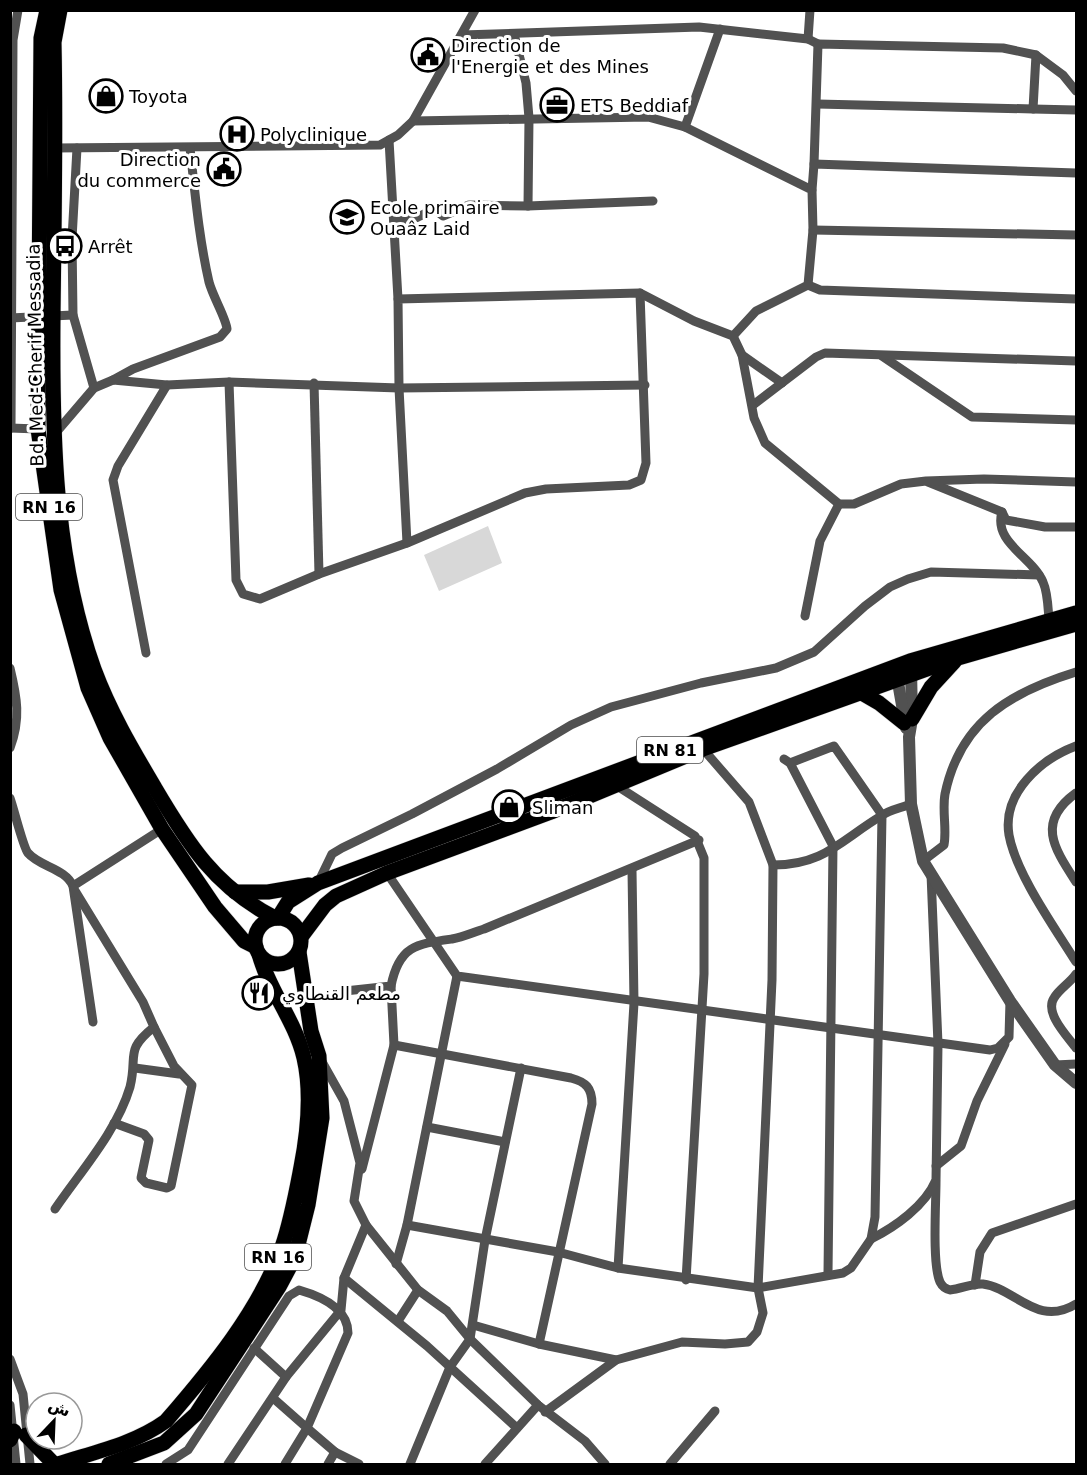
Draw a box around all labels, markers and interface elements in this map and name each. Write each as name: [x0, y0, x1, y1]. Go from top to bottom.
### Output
place label: Direction de l'Energie et des Mines: [451, 35, 649, 77]
public building icon: Direction de l'Energie et des Mines: [410, 37, 446, 73]
shop icon: Toyota: [88, 78, 124, 114]
place label: Toyota: [128, 86, 188, 107]
office icon: ETS Beddiaf: [539, 87, 575, 123]
place label: ETS Beddiaf: [580, 95, 689, 116]
hospital icon: Polyclinique: [219, 116, 255, 152]
place label: Polyclinique: [260, 124, 367, 145]
place label: Direction du commerce: [77, 149, 201, 191]
public building icon: Direction du commerce: [206, 151, 242, 187]
place label: Ecole primaire Ouaâz Laid: [370, 197, 500, 239]
school or university icon: Ecole primaire Ouaâz Laid: [329, 199, 365, 235]
bus stop icon: Arrêt: [47, 228, 83, 264]
place label: Arrêt: [88, 236, 133, 257]
street label: Bd. Med-Cherif Messadia: [23, 243, 47, 467]
road number: RN 16: [16, 494, 82, 520]
road number: RN 81: [637, 737, 703, 763]
shop icon: Sliman: [491, 789, 527, 825]
place label: Sliman: [532, 797, 593, 818]
restaurant icon: مطعم القنطاوي: [241, 975, 277, 1011]
place label: مطعم القنطاوي: [282, 983, 401, 1005]
road number: RN 16: [245, 1244, 311, 1270]
north arrow: [24, 1391, 84, 1451]
text: ش: [46, 1395, 74, 1421]

